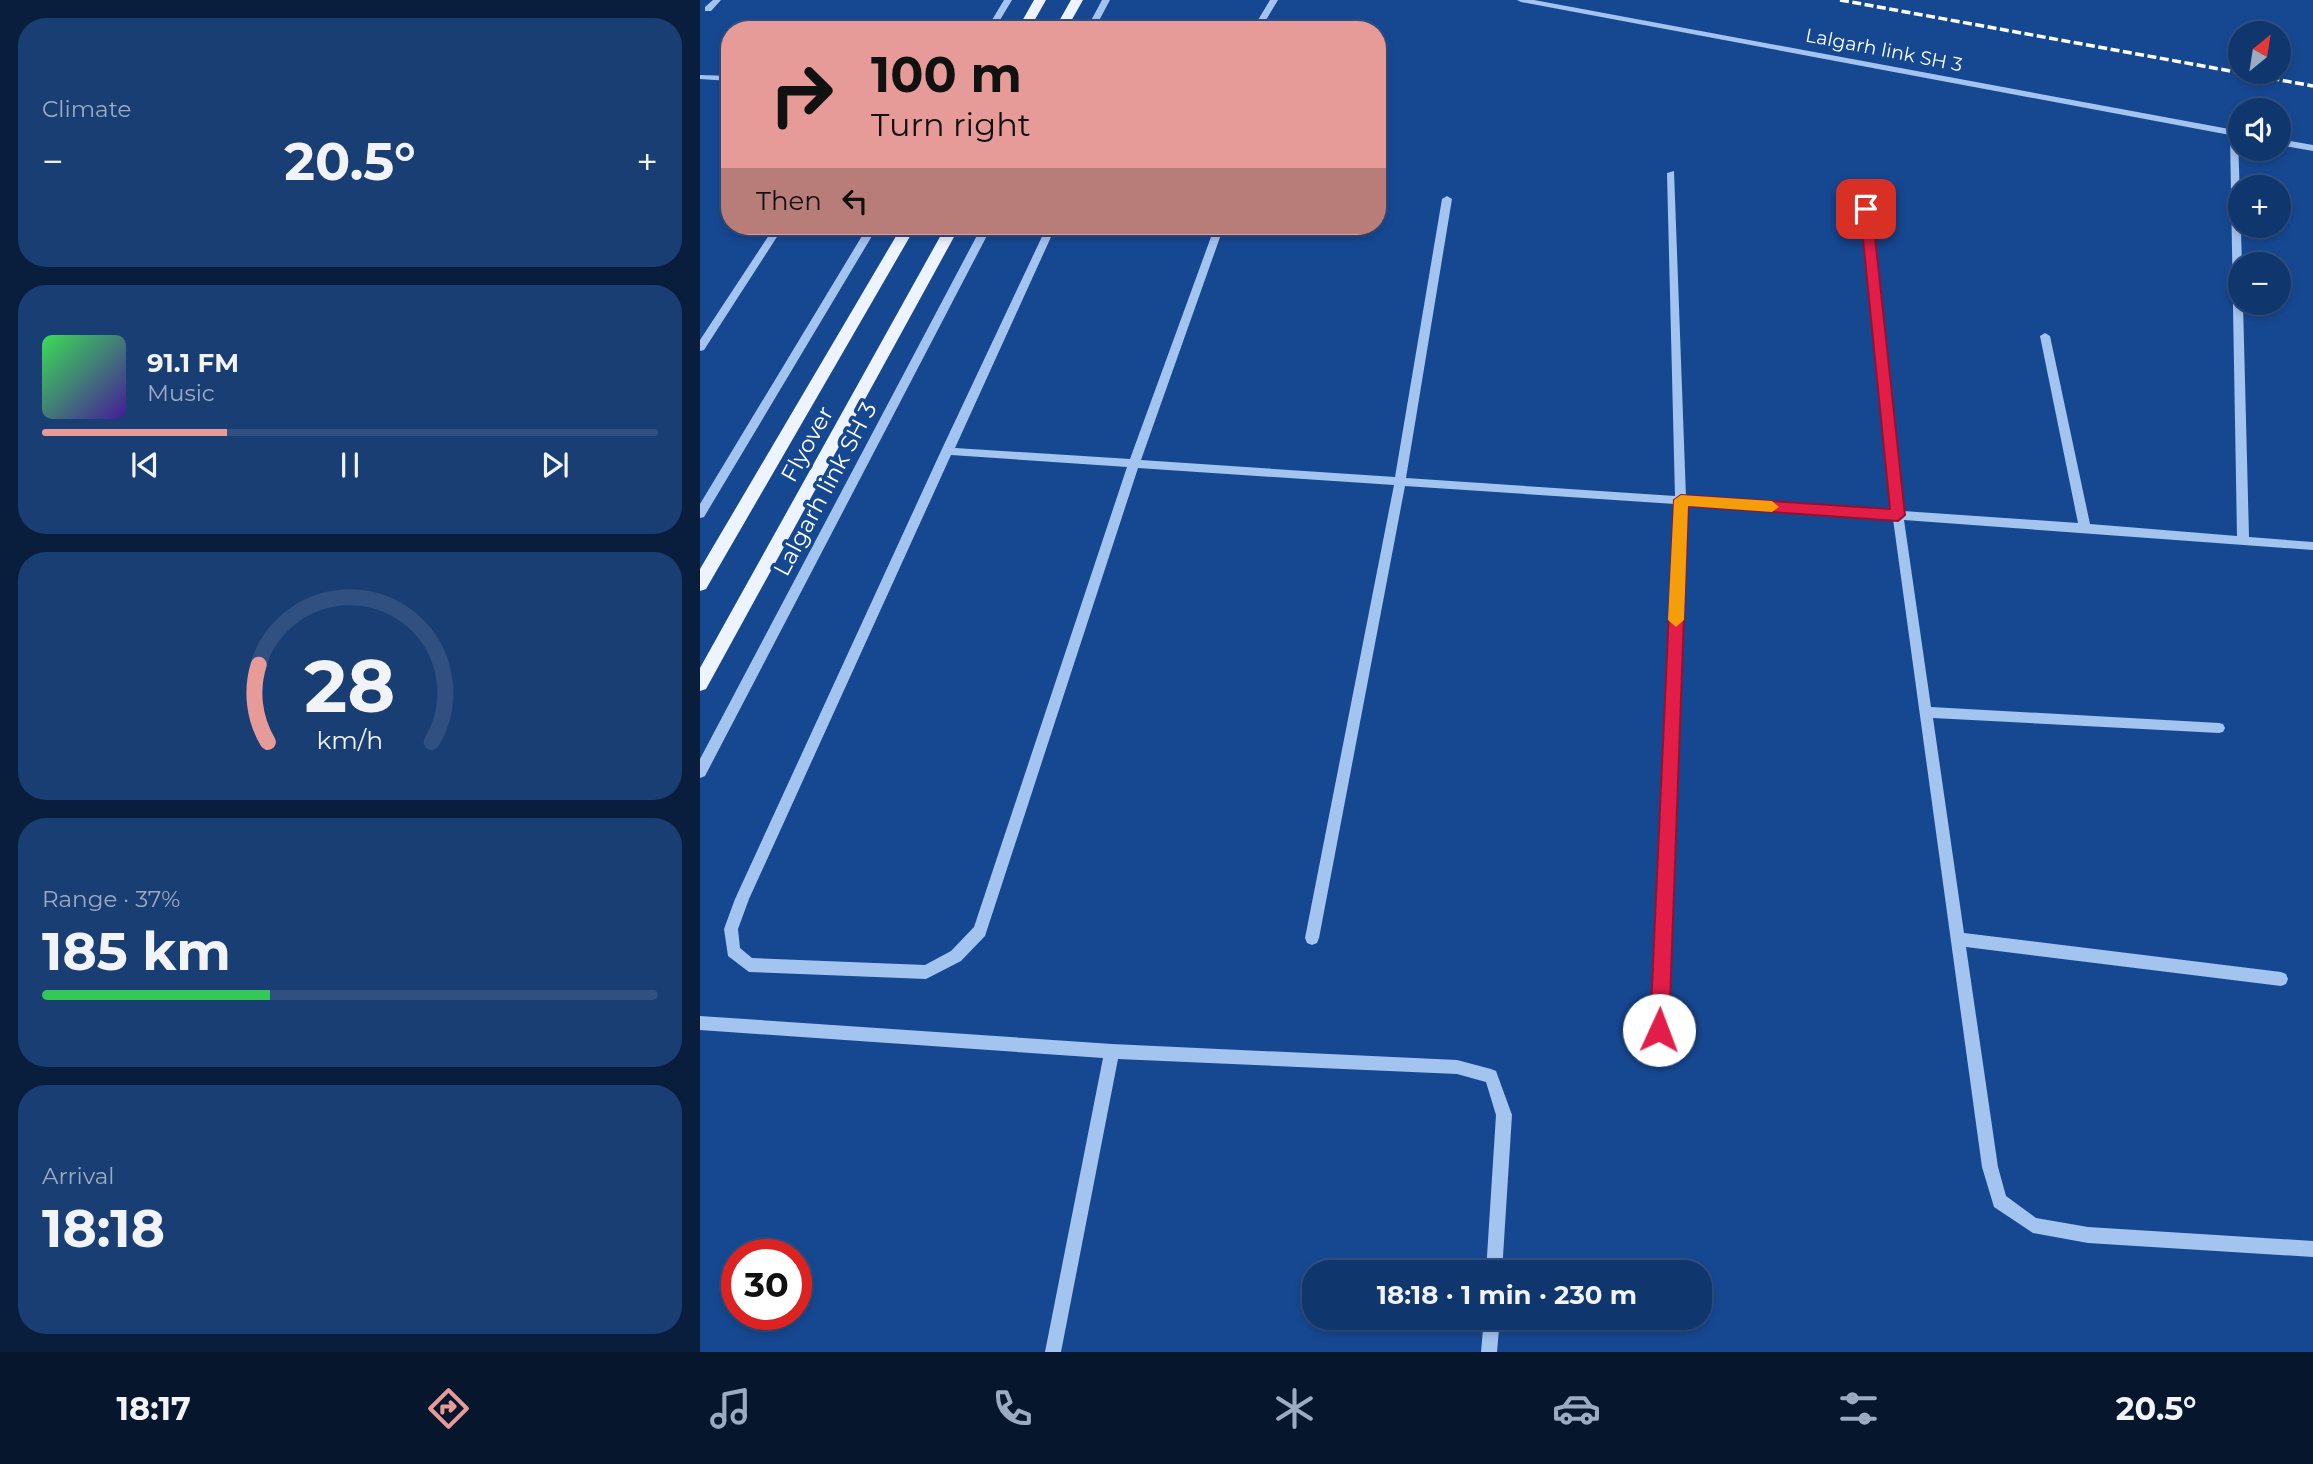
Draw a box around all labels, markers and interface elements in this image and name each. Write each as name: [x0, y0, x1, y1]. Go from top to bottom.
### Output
north arrow: [2228, 21, 2291, 84]
map controls: [2228, 21, 2291, 315]
street label: Lalgarh link SH 3: [1804, 24, 1964, 76]
text: 100 m: [871, 45, 1022, 104]
icon: right: [756, 49, 847, 140]
text: Climate: [42, 95, 131, 123]
button: sound: [2228, 98, 2291, 161]
text: Turn right: [871, 105, 1031, 144]
text: 20.5°: [284, 130, 416, 193]
text: −: [42, 138, 64, 185]
text: +: [636, 138, 658, 185]
button: +: [2228, 175, 2291, 238]
pin: [1836, 179, 1896, 239]
icon: left: [836, 182, 874, 220]
text: Then: [756, 185, 822, 217]
icon: arrive: [1847, 190, 1885, 228]
button: −: [2228, 252, 2291, 315]
text: 91.1 FM: [147, 347, 239, 379]
text: Music: [147, 379, 215, 407]
street label: Lalgarh link SH 3: [767, 397, 883, 581]
street label: Flyover: [775, 401, 839, 487]
icon: previous: [126, 446, 164, 484]
icon: pause: [331, 446, 369, 484]
icon: next: [536, 446, 574, 484]
text: 28: [305, 642, 396, 730]
text: km/h: [317, 725, 383, 755]
text: Range · 37%: [42, 885, 180, 913]
text: 185 km: [42, 920, 231, 983]
position arrow: [1622, 993, 1696, 1067]
text: Arrival: [42, 1162, 115, 1190]
text: 18:18: [42, 1197, 165, 1260]
speed limit sign: 30: [721, 1239, 812, 1330]
text: 18:18 · 1 min · 230 m: [1377, 1279, 1637, 1311]
icon: directions: [424, 1384, 473, 1433]
icon: music: [706, 1384, 755, 1433]
icon: phone: [988, 1384, 1037, 1433]
icon: climate: [1270, 1384, 1319, 1433]
icon: car: [1552, 1384, 1601, 1433]
icon: filters: [1834, 1384, 1883, 1433]
text: 18:17: [116, 1389, 191, 1428]
text: 20.5°: [2116, 1389, 2196, 1428]

